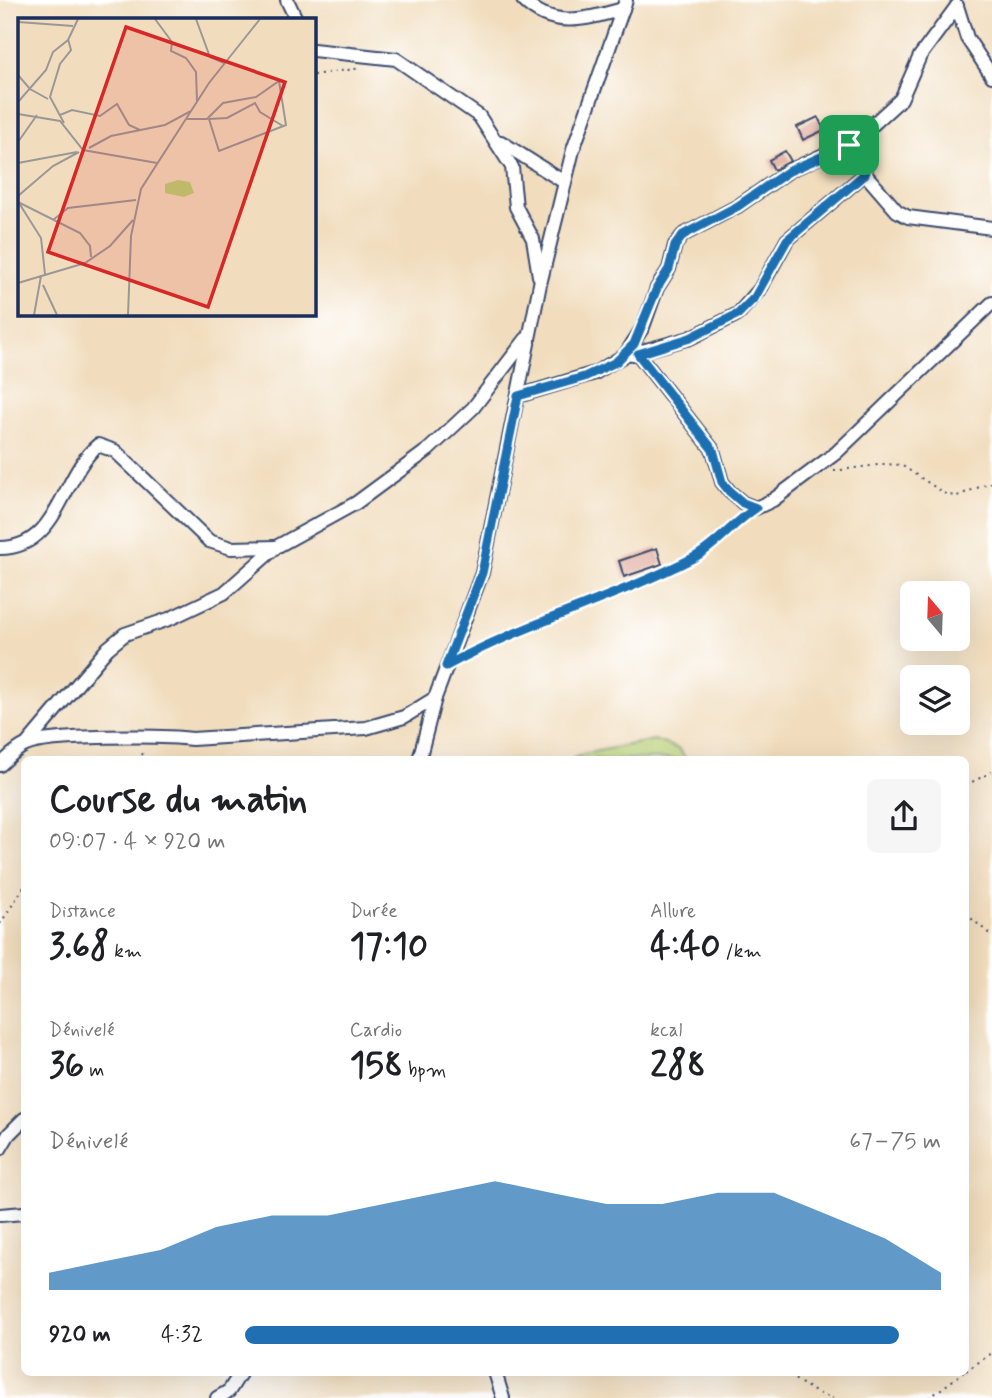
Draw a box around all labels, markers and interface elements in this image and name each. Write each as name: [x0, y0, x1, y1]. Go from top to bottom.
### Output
inset map: [18, 18, 315, 315]
pin: [819, 115, 879, 175]
icon: arrive: [830, 126, 868, 164]
north arrow: [900, 581, 970, 651]
map controls: [900, 581, 970, 735]
button: layers: [900, 665, 970, 735]
text: Course du matin: [49, 776, 307, 825]
button: share: [867, 779, 941, 853]
text: 09:07 · 4 × 920 m: [49, 827, 225, 857]
text: Distance: [49, 899, 116, 924]
text: Durée: [350, 899, 398, 924]
text: Allure: [650, 899, 696, 924]
text: 3.68: [49, 924, 109, 970]
text: 17:10: [350, 924, 428, 970]
text: 4:40: [650, 924, 720, 970]
text: km: [109, 939, 142, 964]
text: /km: [720, 939, 762, 964]
text: Dénivelé: [49, 1018, 115, 1043]
text: Cardio: [350, 1018, 402, 1043]
text: kcal: [650, 1018, 682, 1043]
text: 36: [49, 1043, 84, 1089]
text: 158: [350, 1043, 403, 1089]
text: 288: [650, 1043, 706, 1089]
text: m: [84, 1058, 104, 1083]
text: bpm: [403, 1058, 446, 1083]
text: Dénivelé: [49, 1127, 128, 1157]
text: 67–75 m: [849, 1127, 941, 1157]
text: 920 m: [49, 1320, 111, 1350]
text: 4:32: [161, 1320, 203, 1350]

